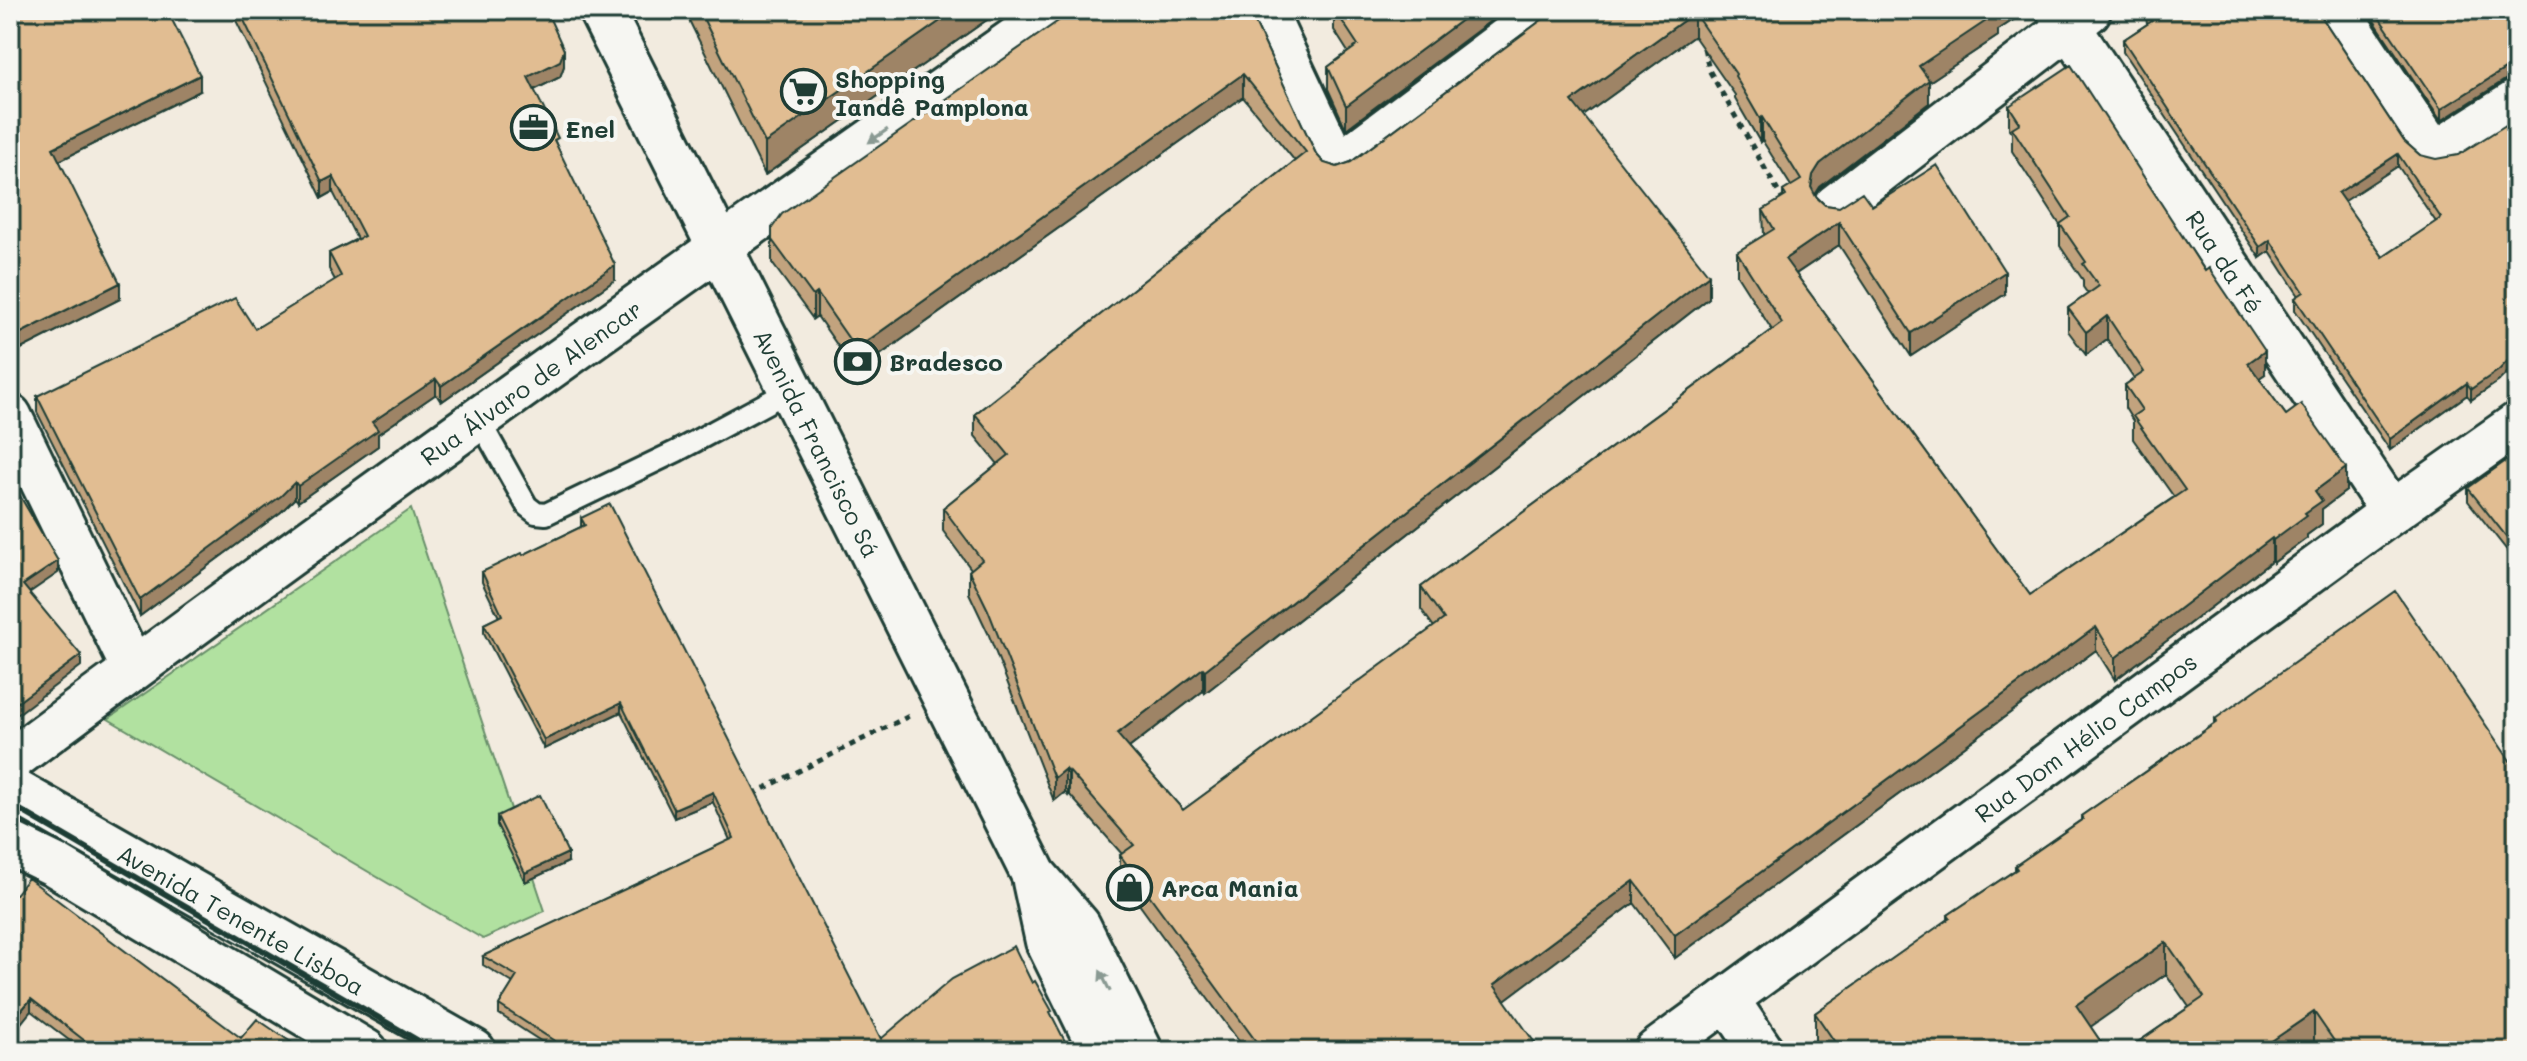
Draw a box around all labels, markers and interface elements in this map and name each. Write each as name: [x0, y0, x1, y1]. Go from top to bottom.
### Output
place label: Shopping Iandê Pamplona: [835, 63, 1029, 122]
supermarket icon: Shopping Iandê Pamplona: [780, 68, 828, 116]
office icon: Enel: [510, 104, 558, 152]
place label: Enel: [565, 113, 615, 144]
one-way arrow: [867, 128, 888, 143]
street label: Rua da Fé: [2180, 204, 2271, 319]
street label: Rua Álvaro de Alencar: [414, 292, 647, 472]
street label: Avenida Francisco Sá: [747, 323, 888, 562]
bank icon: Bradesco: [834, 337, 882, 385]
place label: Bradesco: [889, 346, 1003, 377]
street label: Rua Dom Hélio Campos: [1968, 645, 2202, 828]
street label: Avenida Tenente Lisboa: [112, 837, 371, 1001]
shop icon: Arca Mania: [1106, 863, 1154, 911]
place label: Arca Mania: [1161, 872, 1299, 903]
one-way arrow: [1099, 969, 1112, 992]

